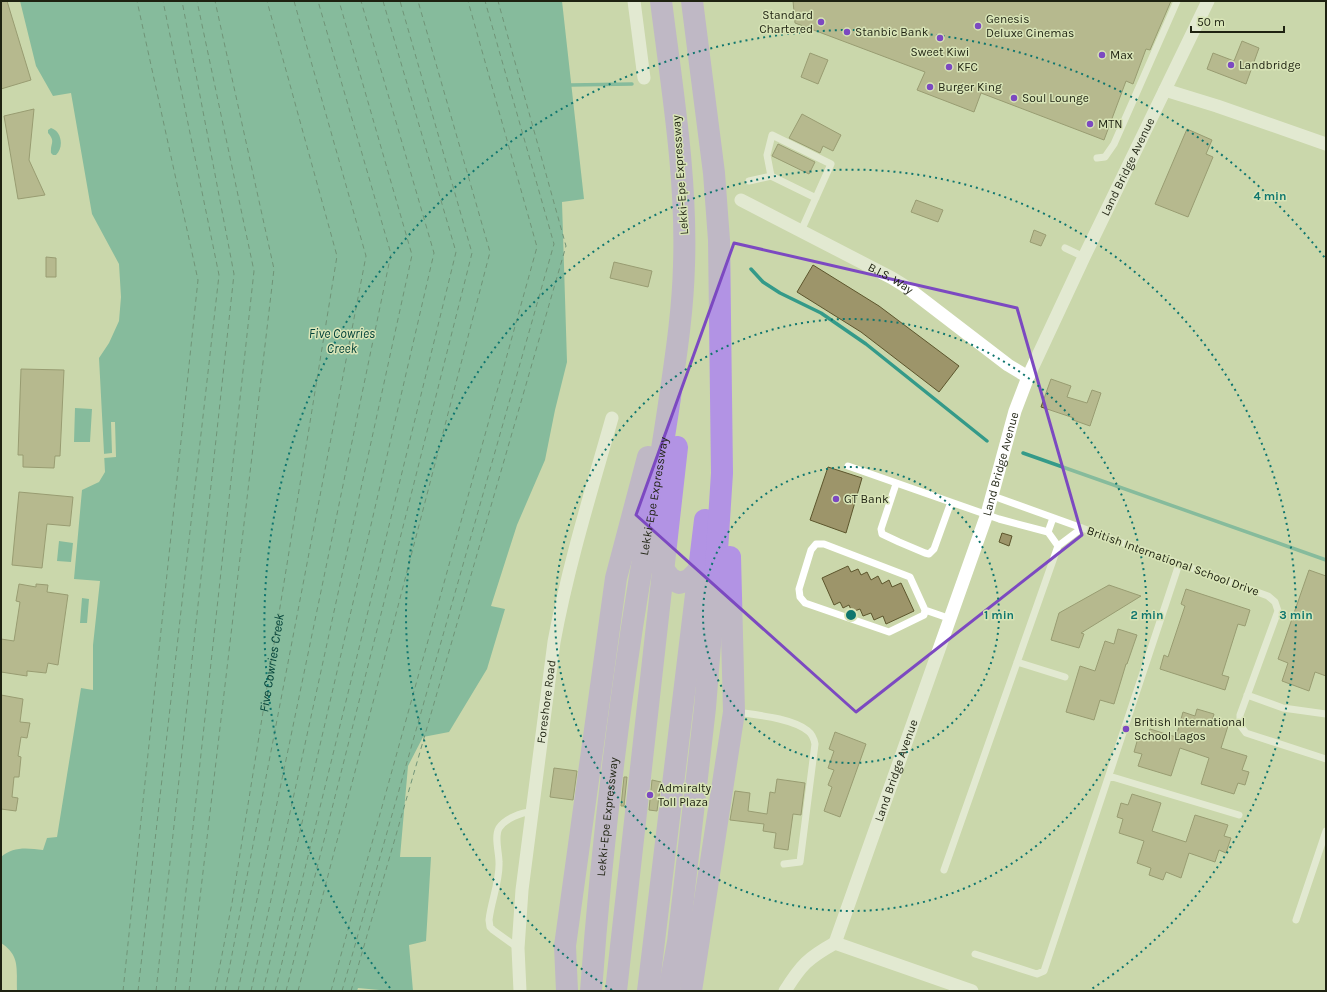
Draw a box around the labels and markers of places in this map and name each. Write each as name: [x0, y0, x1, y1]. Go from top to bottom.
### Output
place label: Standard Chartered: [759, 8, 813, 36]
place label: Genesis Deluxe Cinemas: [986, 12, 1074, 40]
marker: Standard Chartered: [816, 17, 826, 27]
marker: Genesis Deluxe Cinemas: [973, 21, 983, 31]
place label: Stanbic Bank: [855, 25, 929, 39]
marker: Stanbic Bank: [842, 27, 852, 37]
marker: Sweet Kiwi: [935, 33, 945, 43]
place label: Sweet Kiwi: [911, 45, 969, 59]
place label: Max: [1110, 48, 1133, 62]
marker: Max: [1097, 50, 1107, 60]
place label: Landbridge: [1239, 58, 1301, 72]
place label: KFC: [957, 60, 978, 74]
marker: Landbridge: [1226, 60, 1236, 70]
marker: KFC: [944, 62, 954, 72]
place label: Burger King: [938, 80, 1002, 94]
marker: Burger King: [925, 82, 935, 92]
place label: Soul Lounge: [1022, 91, 1089, 105]
marker: Soul Lounge: [1009, 93, 1019, 103]
place label: MTN: [1098, 117, 1122, 131]
marker: MTN: [1085, 119, 1095, 129]
place label: GT Bank: [844, 492, 889, 506]
marker: GT Bank: [831, 494, 841, 504]
centre of rings: [844, 608, 858, 622]
place label: British International School Lagos: [1134, 715, 1245, 743]
marker: British International School Lagos: [1121, 724, 1131, 734]
place label: Admiralty Toll Plaza: [658, 781, 712, 809]
marker: Admiralty Toll Plaza: [645, 790, 655, 800]

